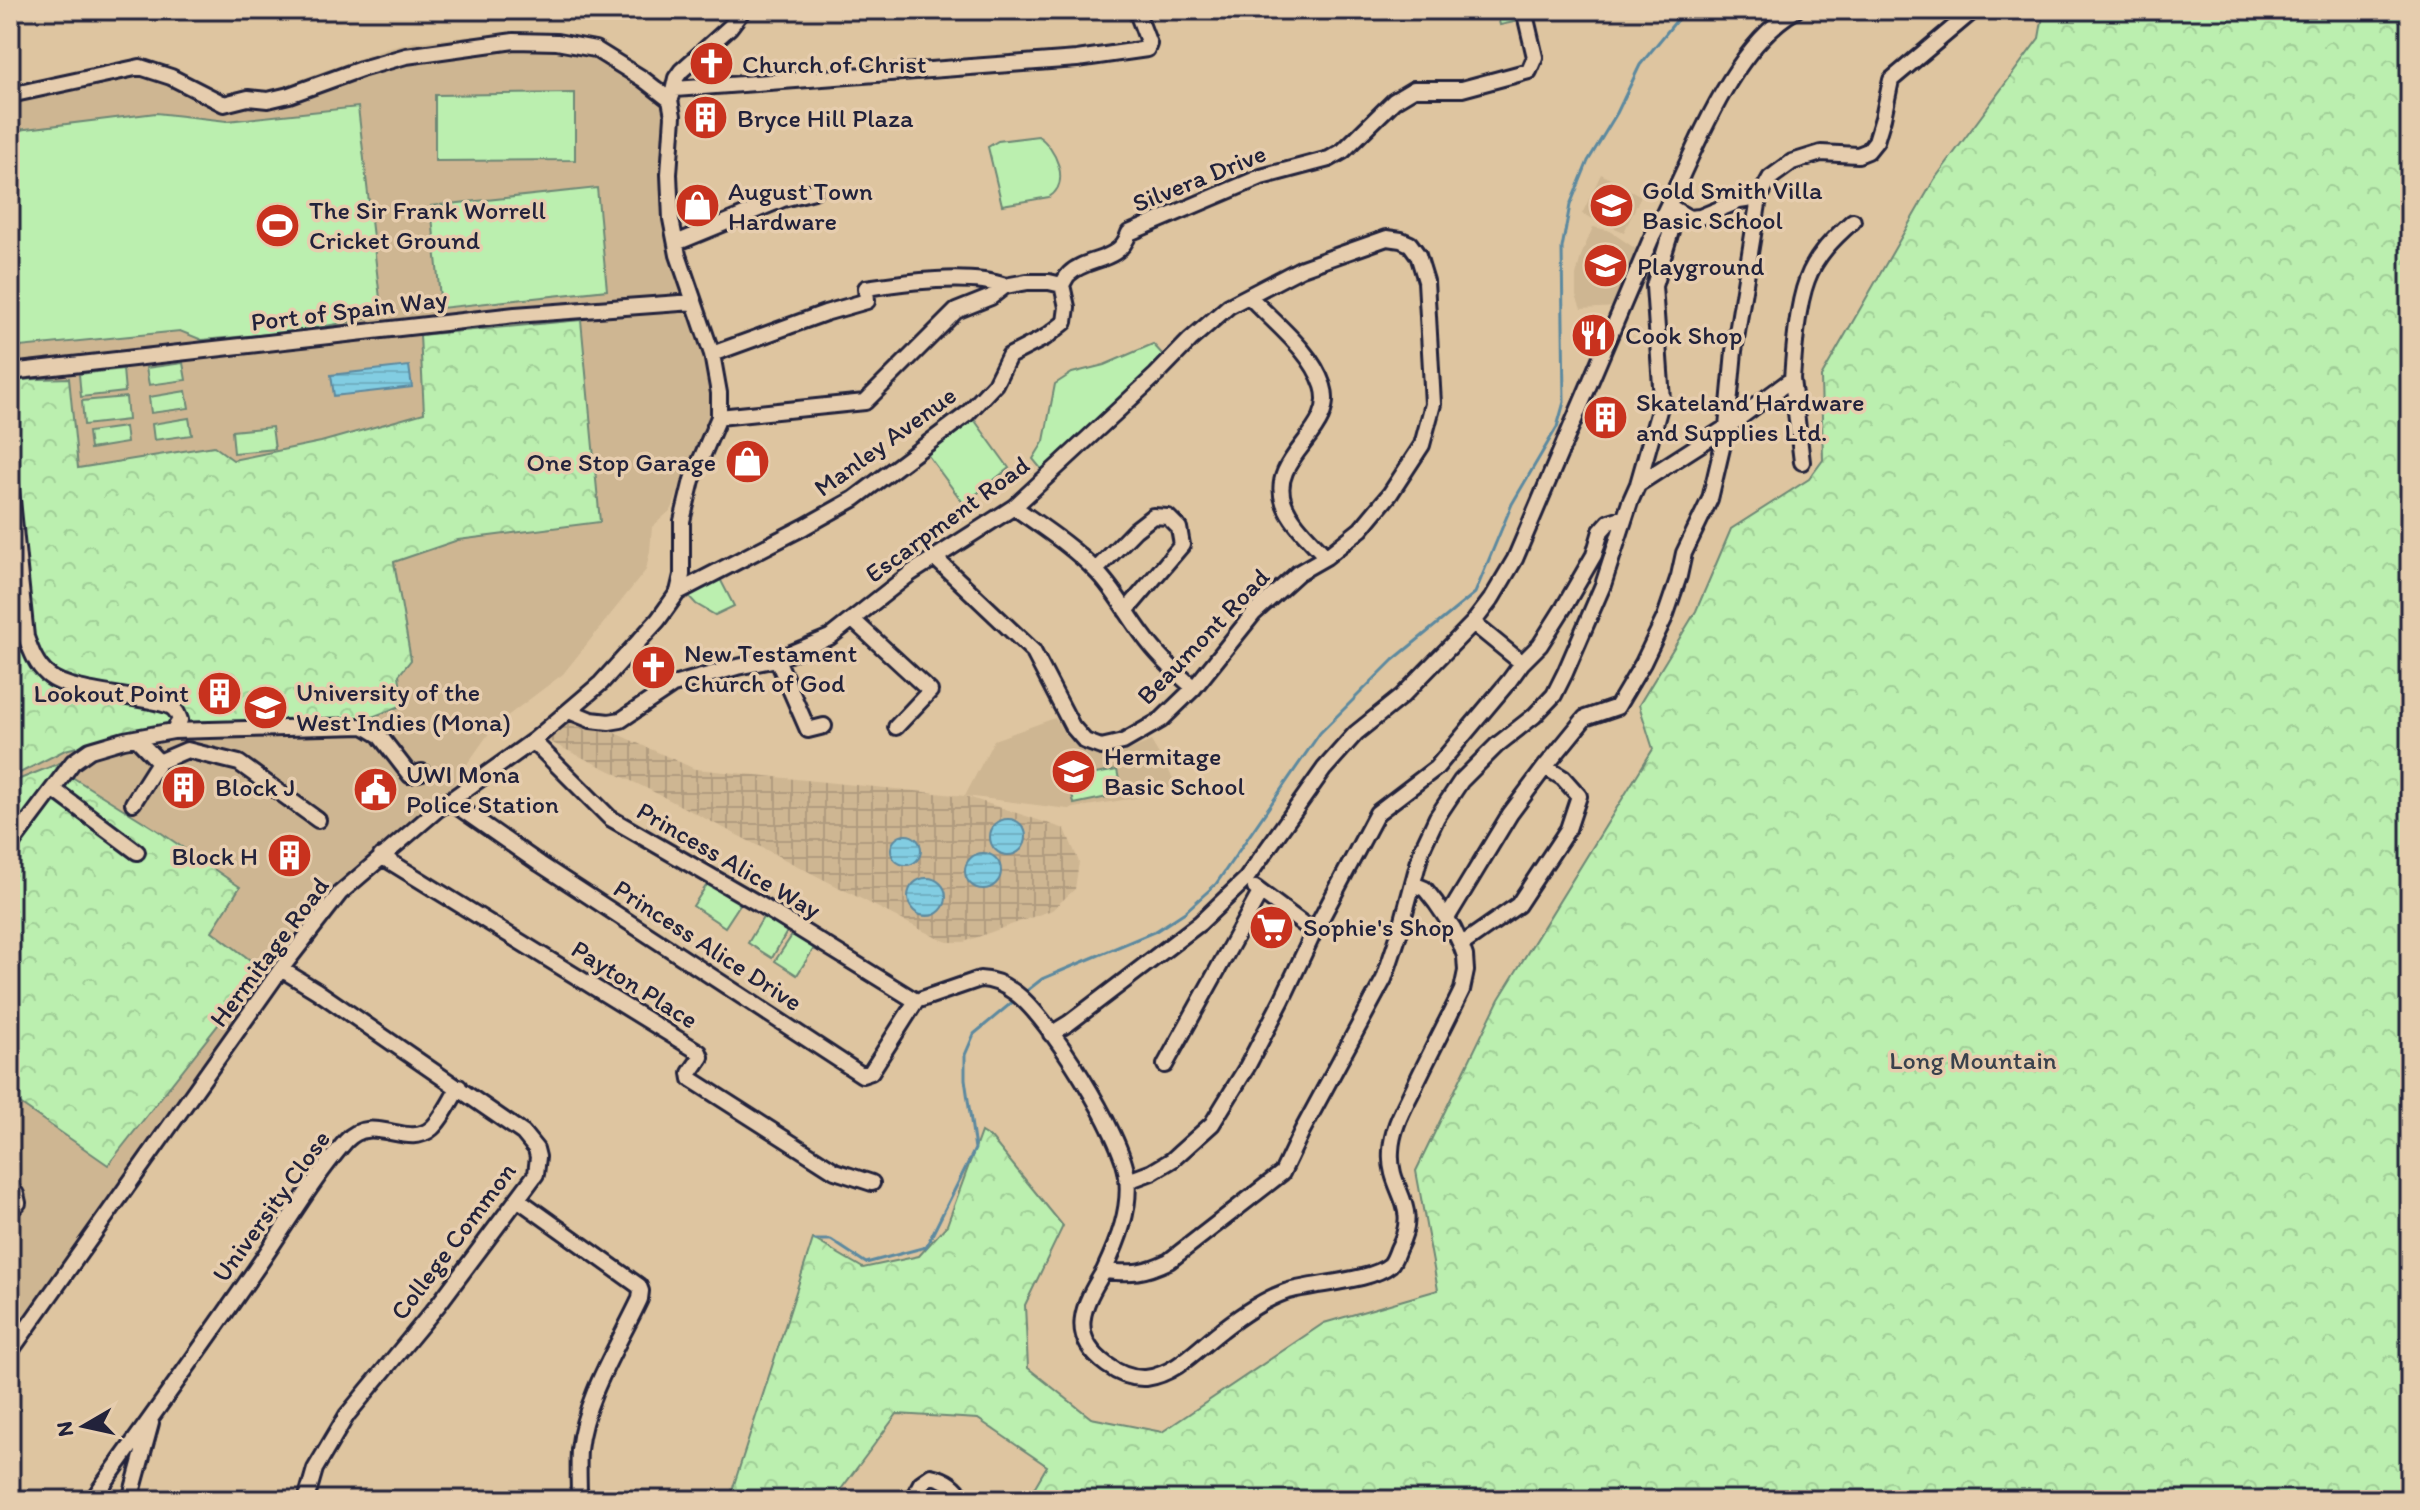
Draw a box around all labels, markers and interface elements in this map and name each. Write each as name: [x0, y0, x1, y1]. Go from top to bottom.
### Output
church icon: Church of Christ: [687, 40, 735, 88]
place label: Church of Christ: [742, 48, 927, 80]
building icon: Bryce Hill Plaza: [682, 94, 730, 142]
place label: Bryce Hill Plaza: [737, 102, 914, 134]
street label: Silvera Drive: [1128, 137, 1270, 219]
place label: Gold Smith Villa Basic School: [1642, 174, 1823, 236]
place label: August Town Hardware: [728, 175, 873, 237]
school or university icon: Gold Smith Villa Basic School: [1587, 181, 1635, 229]
shop icon: August Town Hardware: [673, 182, 721, 230]
place label: The Sir Frank Worrell Cricket Ground: [309, 194, 546, 256]
sports icon: The Sir Frank Worrell Cricket Ground: [254, 201, 302, 249]
school or university icon: Playground: [1582, 242, 1630, 290]
place label: Playground: [1637, 250, 1764, 282]
street label: Port of Spain Way: [249, 282, 449, 338]
restaurant icon: Cook Shop: [1570, 311, 1618, 359]
place label: Cook Shop: [1625, 319, 1742, 351]
street label: Manley Avenue: [808, 379, 962, 503]
place label: Skateland Hardware and Supplies Ltd.: [1636, 386, 1865, 448]
building icon: Skateland Hardware and Supplies Ltd.: [1581, 393, 1629, 441]
shop icon: One Stop Garage: [723, 438, 771, 486]
place label: One Stop Garage: [526, 446, 716, 478]
street label: Escarpment Road: [859, 449, 1036, 589]
street label: Beaumont Road: [1130, 560, 1277, 711]
place label: New Testament Church of God: [684, 637, 857, 699]
church icon: New Testament Church of God: [629, 644, 677, 692]
building icon: Lookout Point: [196, 669, 244, 717]
place label: University of the West Indies (Mona): [296, 676, 511, 738]
place label: Lookout Point: [34, 677, 189, 709]
school or university icon: University of the West Indies (Mona): [241, 683, 289, 731]
place label: Hermitage Basic School: [1104, 740, 1245, 802]
school or university icon: Hermitage Basic School: [1049, 747, 1097, 795]
place label: UWI Mona Police Station: [406, 758, 559, 820]
building icon: Block J: [160, 763, 208, 811]
public building icon: UWI Mona Police Station: [351, 765, 399, 813]
place label: Block J: [215, 771, 296, 803]
street label: Princess Alice Way: [631, 794, 827, 926]
building icon: Block H: [265, 832, 313, 880]
place label: Block H: [171, 840, 258, 872]
street label: Hermitage Road: [202, 871, 336, 1033]
street label: Princess Alice Drive: [608, 872, 808, 1018]
supermarket icon: Sophie's Shop: [1248, 903, 1296, 951]
place label: Sophie's Shop: [1303, 911, 1454, 943]
street label: Payton Place: [566, 933, 704, 1035]
park label: Long Mountain: [1889, 1044, 2057, 1076]
street label: University Close: [205, 1124, 337, 1288]
street label: College Common: [383, 1155, 523, 1326]
north arrow: [44, 1386, 124, 1466]
text: N: [50, 1420, 79, 1439]

